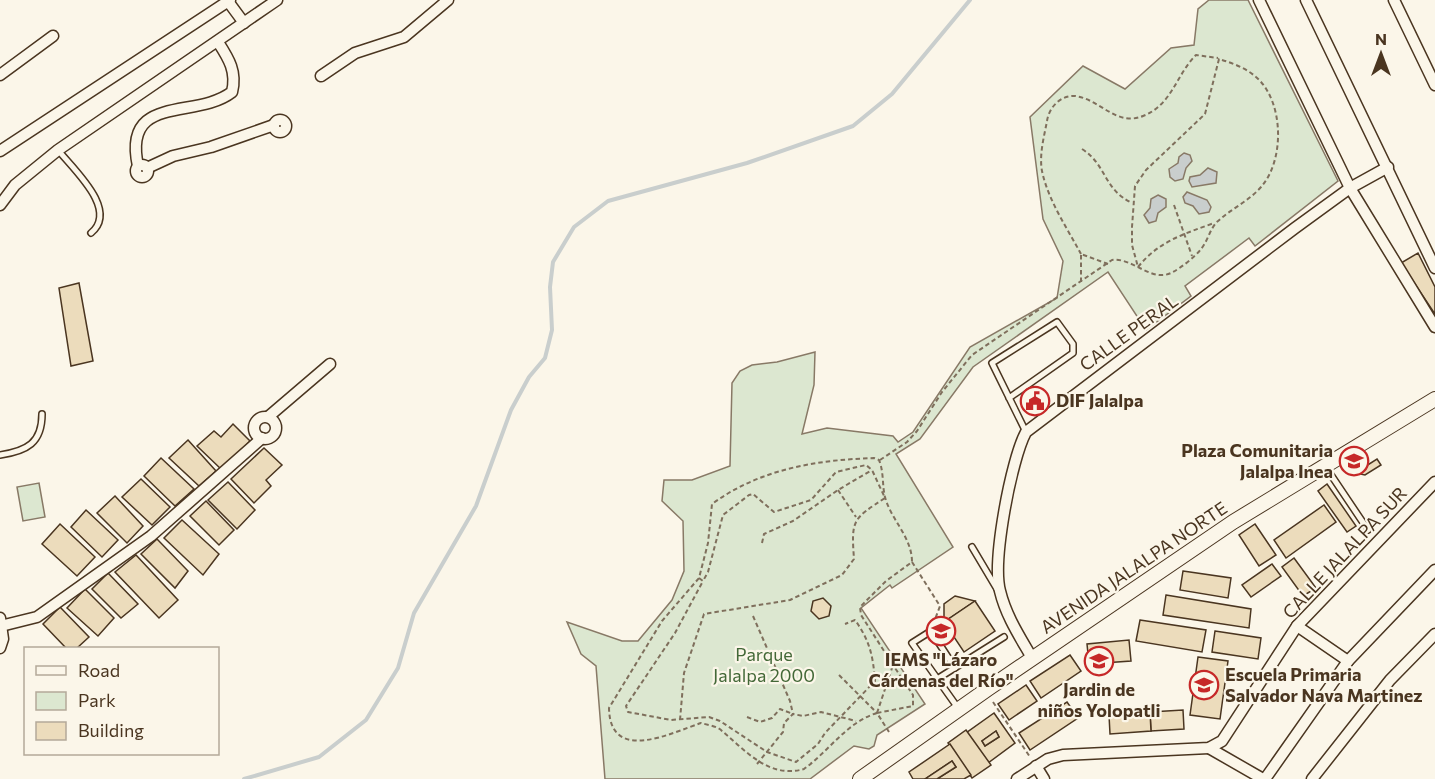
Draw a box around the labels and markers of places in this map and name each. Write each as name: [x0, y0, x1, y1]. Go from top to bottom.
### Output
public building icon: DIF Jalalpa: [1019, 385, 1051, 417]
place label: DIF Jalalpa: [1056, 389, 1143, 411]
place label: Plaza Comunitaria Jalalpa Inea: [1181, 439, 1333, 482]
school or university icon: Plaza Comunitaria Jalalpa Inea: [1338, 445, 1370, 477]
school or university icon: IEMS "Lázaro Cárdenas del Río": [925, 615, 957, 647]
school or university icon: Jardin de niños Yolopatli: [1083, 645, 1115, 677]
place label: IEMS "Lázaro Cárdenas del Río": [868, 648, 1014, 691]
place label: Escuela Primaria Salvador Nava Martinez: [1225, 663, 1423, 706]
school or university icon: Escuela Primaria Salvador Nava Martinez: [1188, 669, 1220, 701]
place label: Jardin de niños Yolopatli: [1038, 678, 1160, 721]

